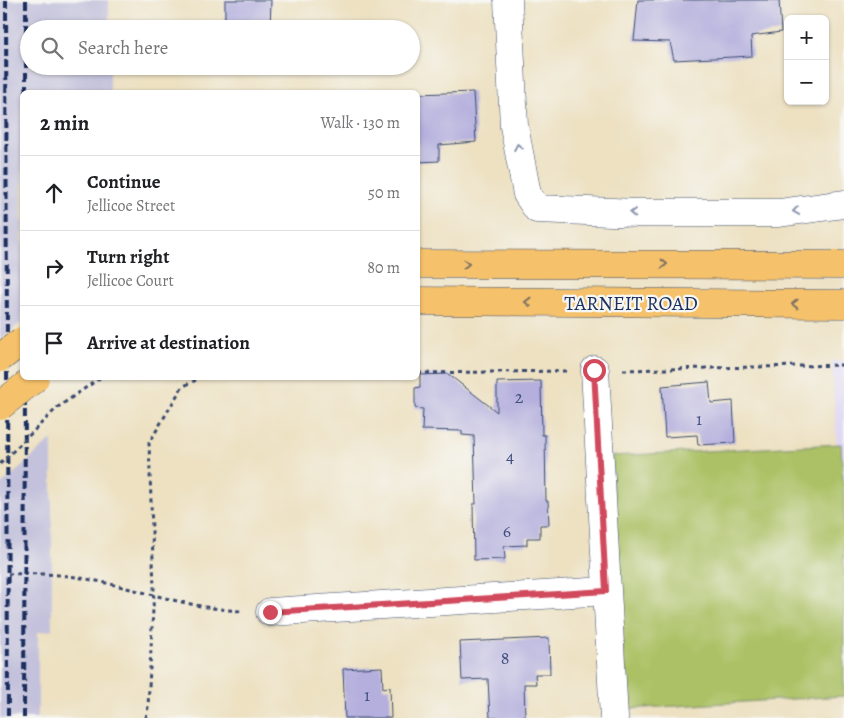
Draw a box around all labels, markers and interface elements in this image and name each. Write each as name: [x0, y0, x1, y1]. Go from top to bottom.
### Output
map controls: [784, 15, 829, 105]
button: +: [784, 15, 829, 60]
search box: [20, 20, 420, 75]
icon: search: [38, 34, 66, 62]
text: Search here: [78, 35, 168, 61]
button: −: [784, 60, 829, 105]
text: 2 min: [40, 109, 89, 137]
text: Walk · 130 m: [320, 112, 400, 134]
one-way arrow: [513, 142, 523, 151]
text: Continue: [87, 169, 161, 195]
icon: ahead: [40, 179, 68, 207]
text: 50 m: [368, 182, 400, 204]
text: Jellicoe Street: [87, 195, 175, 217]
one-way arrow: [791, 205, 800, 215]
one-way arrow: [629, 208, 637, 218]
text: Turn right: [87, 244, 169, 270]
icon: right: [40, 254, 68, 282]
text: 80 m: [367, 257, 400, 279]
one-way arrow: [462, 259, 470, 269]
one-way arrow: [660, 259, 668, 269]
text: Jellicoe Court: [87, 270, 174, 292]
street label: TARNEIT ROAD: [564, 290, 698, 317]
one-way arrow: [524, 297, 532, 307]
one-way arrow: [791, 299, 799, 309]
icon: arrive: [40, 329, 68, 357]
text: Arrive at destination: [87, 330, 250, 356]
route start: [583, 359, 606, 382]
house number: 2: [515, 385, 524, 409]
house number: 1: [696, 407, 702, 431]
house number: 4: [506, 444, 514, 468]
house number: 6: [503, 519, 511, 543]
route end: [259, 601, 282, 624]
house number: 8: [501, 646, 509, 670]
house number: 1: [364, 683, 370, 707]

